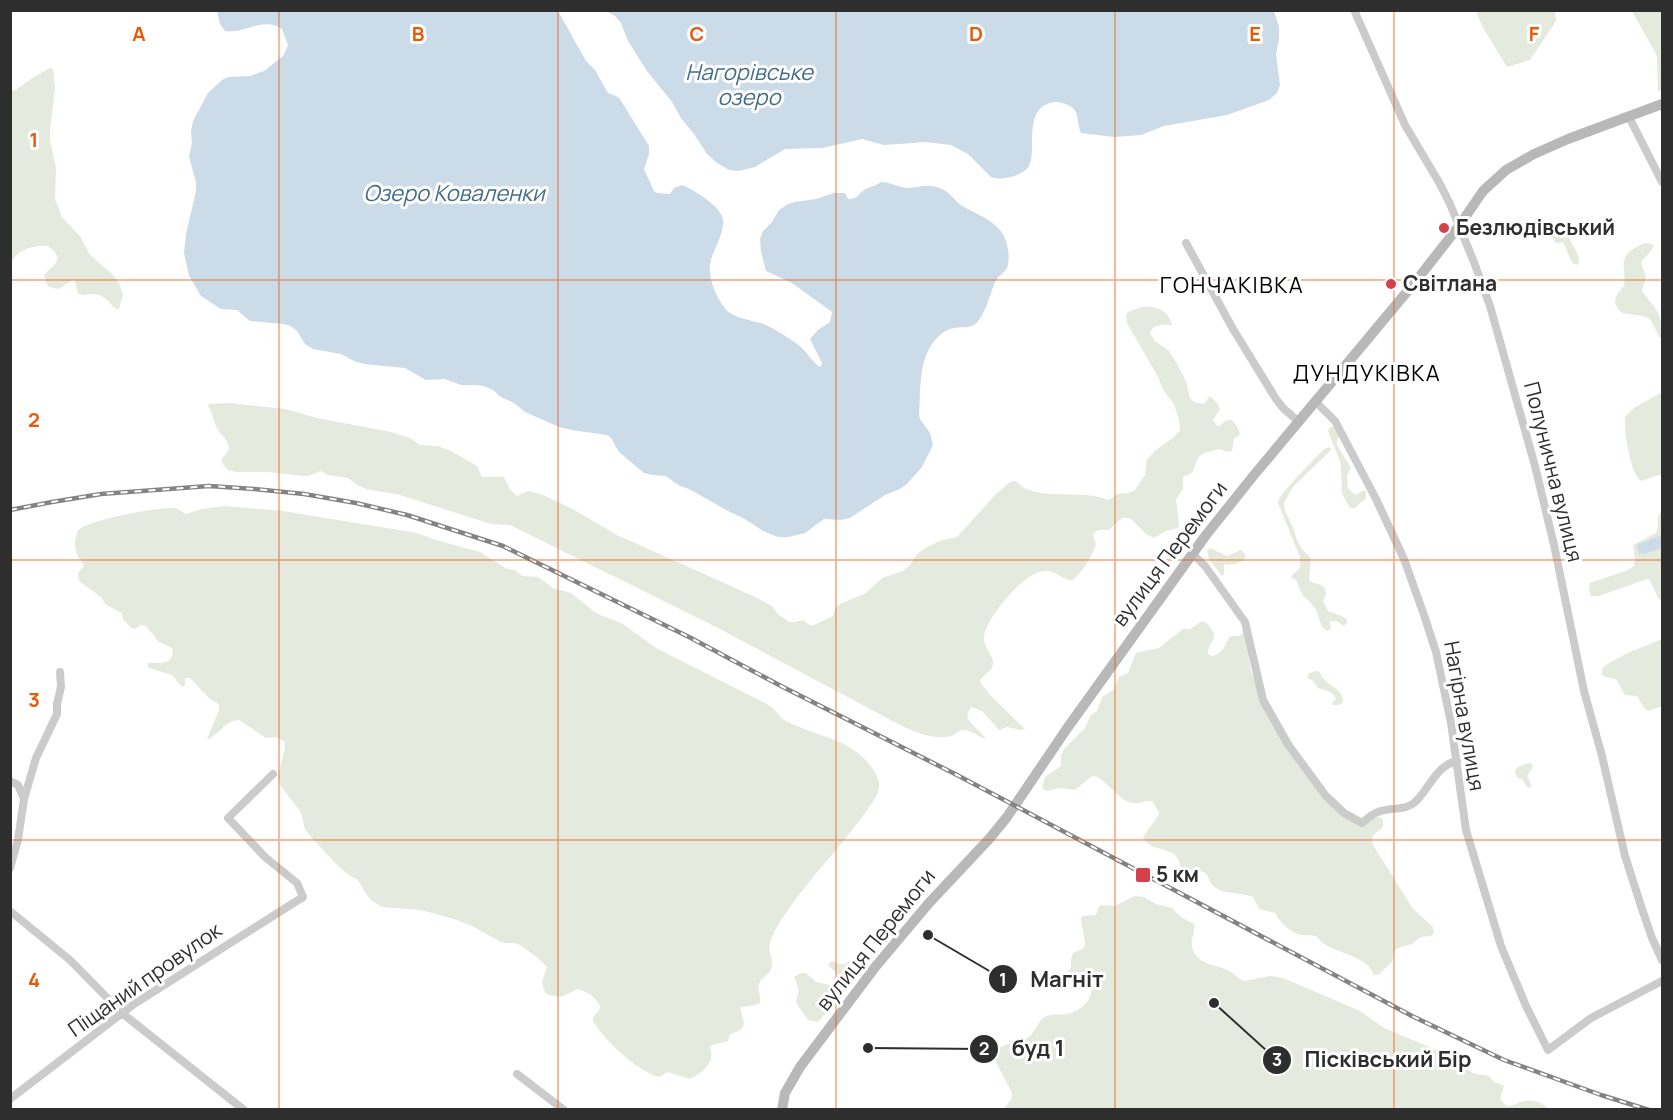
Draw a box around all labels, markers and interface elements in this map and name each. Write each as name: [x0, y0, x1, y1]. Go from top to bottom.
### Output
text: A: [132, 20, 146, 47]
text: B: [412, 20, 425, 47]
text: C: [690, 20, 704, 47]
text: D: [969, 20, 983, 47]
text: E: [1249, 20, 1261, 47]
text: F: [1529, 20, 1540, 47]
water label: Нагорівське озеро: [685, 57, 814, 112]
text: 1: [30, 126, 38, 153]
water label: Озеро Коваленки: [363, 178, 546, 208]
place label: Безлюдівський: [1456, 213, 1615, 241]
marker: Безлюдівський: [1437, 221, 1451, 235]
place label: Світлана: [1403, 269, 1497, 297]
district label: ГОНЧАКІВКА: [1160, 270, 1304, 300]
marker: Світлана: [1384, 277, 1398, 291]
district label: ДУНДУКІВКА: [1293, 358, 1441, 388]
street label: Полунична вулиця: [1518, 379, 1590, 565]
text: 2: [28, 406, 40, 433]
street label: вулиця Перемоги: [1105, 475, 1233, 632]
street label: Нагірна вулиця: [1438, 639, 1492, 793]
text: 3: [28, 686, 40, 713]
place label: 5 км: [1156, 860, 1199, 888]
street label: вулиця Перемоги: [809, 863, 941, 1016]
marker: 5 км: [1134, 866, 1152, 884]
street label: Піщаний провулок: [62, 915, 227, 1043]
callout: Магніт: [988, 959, 1116, 999]
text: Магніт: [1030, 964, 1104, 994]
text: 4: [28, 966, 40, 993]
text: 1: [999, 967, 1007, 991]
callout: буд 1: [969, 1029, 1076, 1069]
text: буд 1: [1012, 1033, 1064, 1063]
text: 2: [979, 1036, 989, 1060]
callout: Пісківський Бір: [1262, 1040, 1483, 1080]
text: Пісківський Бір: [1305, 1044, 1471, 1074]
text: 3: [1272, 1047, 1282, 1071]

